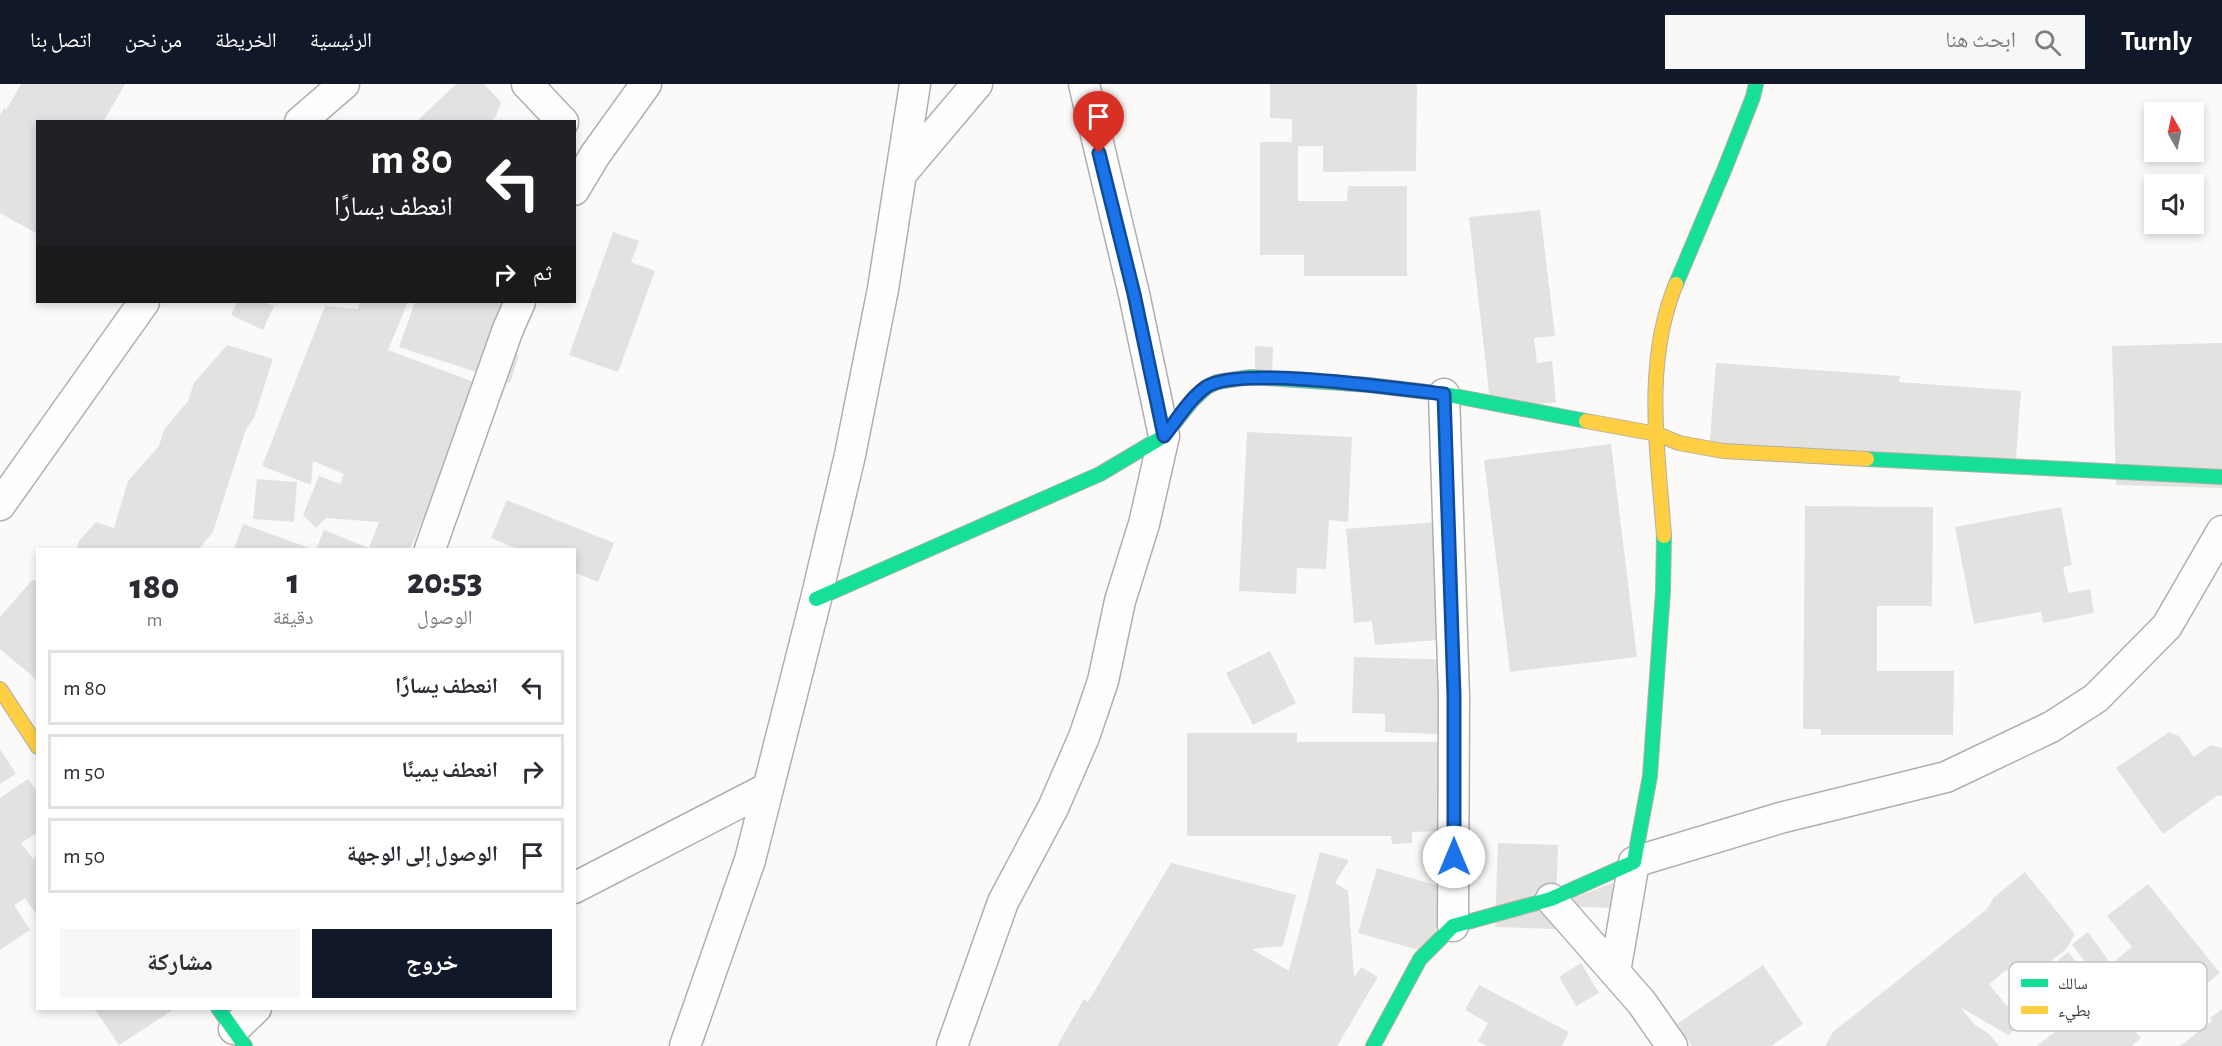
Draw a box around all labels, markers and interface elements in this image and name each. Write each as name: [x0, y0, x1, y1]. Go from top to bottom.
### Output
search box: [1665, 15, 2085, 69]
icon: search: [2031, 26, 2064, 59]
text: Turnly: [2121, 28, 2192, 56]
text: ابحث هنا: [1945, 29, 2016, 51]
text: اتصل بنا: [30, 30, 92, 51]
text: من نحن: [125, 30, 182, 51]
text: الخريطة: [215, 30, 277, 51]
text: الرئيسية: [310, 30, 372, 51]
pin: [1073, 91, 1124, 153]
icon: arrive: [1082, 100, 1115, 133]
north arrow: [2144, 102, 2204, 162]
map controls: [2144, 102, 2204, 234]
text: 80 m: [370, 139, 453, 181]
icon: left: [474, 144, 552, 222]
button: sound: [2144, 174, 2204, 234]
text: انعطف يسارًا: [334, 193, 453, 220]
icon: right: [488, 258, 521, 291]
text: ثم: [533, 262, 552, 284]
text: 1: [287, 564, 300, 600]
text: 20:53: [407, 564, 483, 600]
text: 180: [129, 569, 179, 605]
text: دقيقة: [273, 608, 313, 628]
text: الوصول: [417, 608, 472, 628]
text: m: [146, 610, 162, 630]
icon: left: [516, 671, 549, 704]
text: انعطف يسارًا: [395, 675, 498, 697]
text: 80 m: [63, 677, 106, 699]
icon: right: [516, 755, 549, 788]
text: انعطف يمينًا: [401, 759, 498, 781]
text: 50 m: [63, 761, 105, 783]
position arrow: [1422, 825, 1486, 889]
icon: arrive: [516, 839, 549, 872]
text: الوصول إلى الوجهة: [347, 843, 498, 865]
text: 50 m: [63, 845, 105, 867]
button: مشاركة: [60, 929, 300, 998]
button: خروج: [312, 929, 552, 998]
legend: [2009, 962, 2207, 1031]
text: سالك: [2058, 976, 2088, 992]
text: بطيء: [2058, 1003, 2090, 1023]

